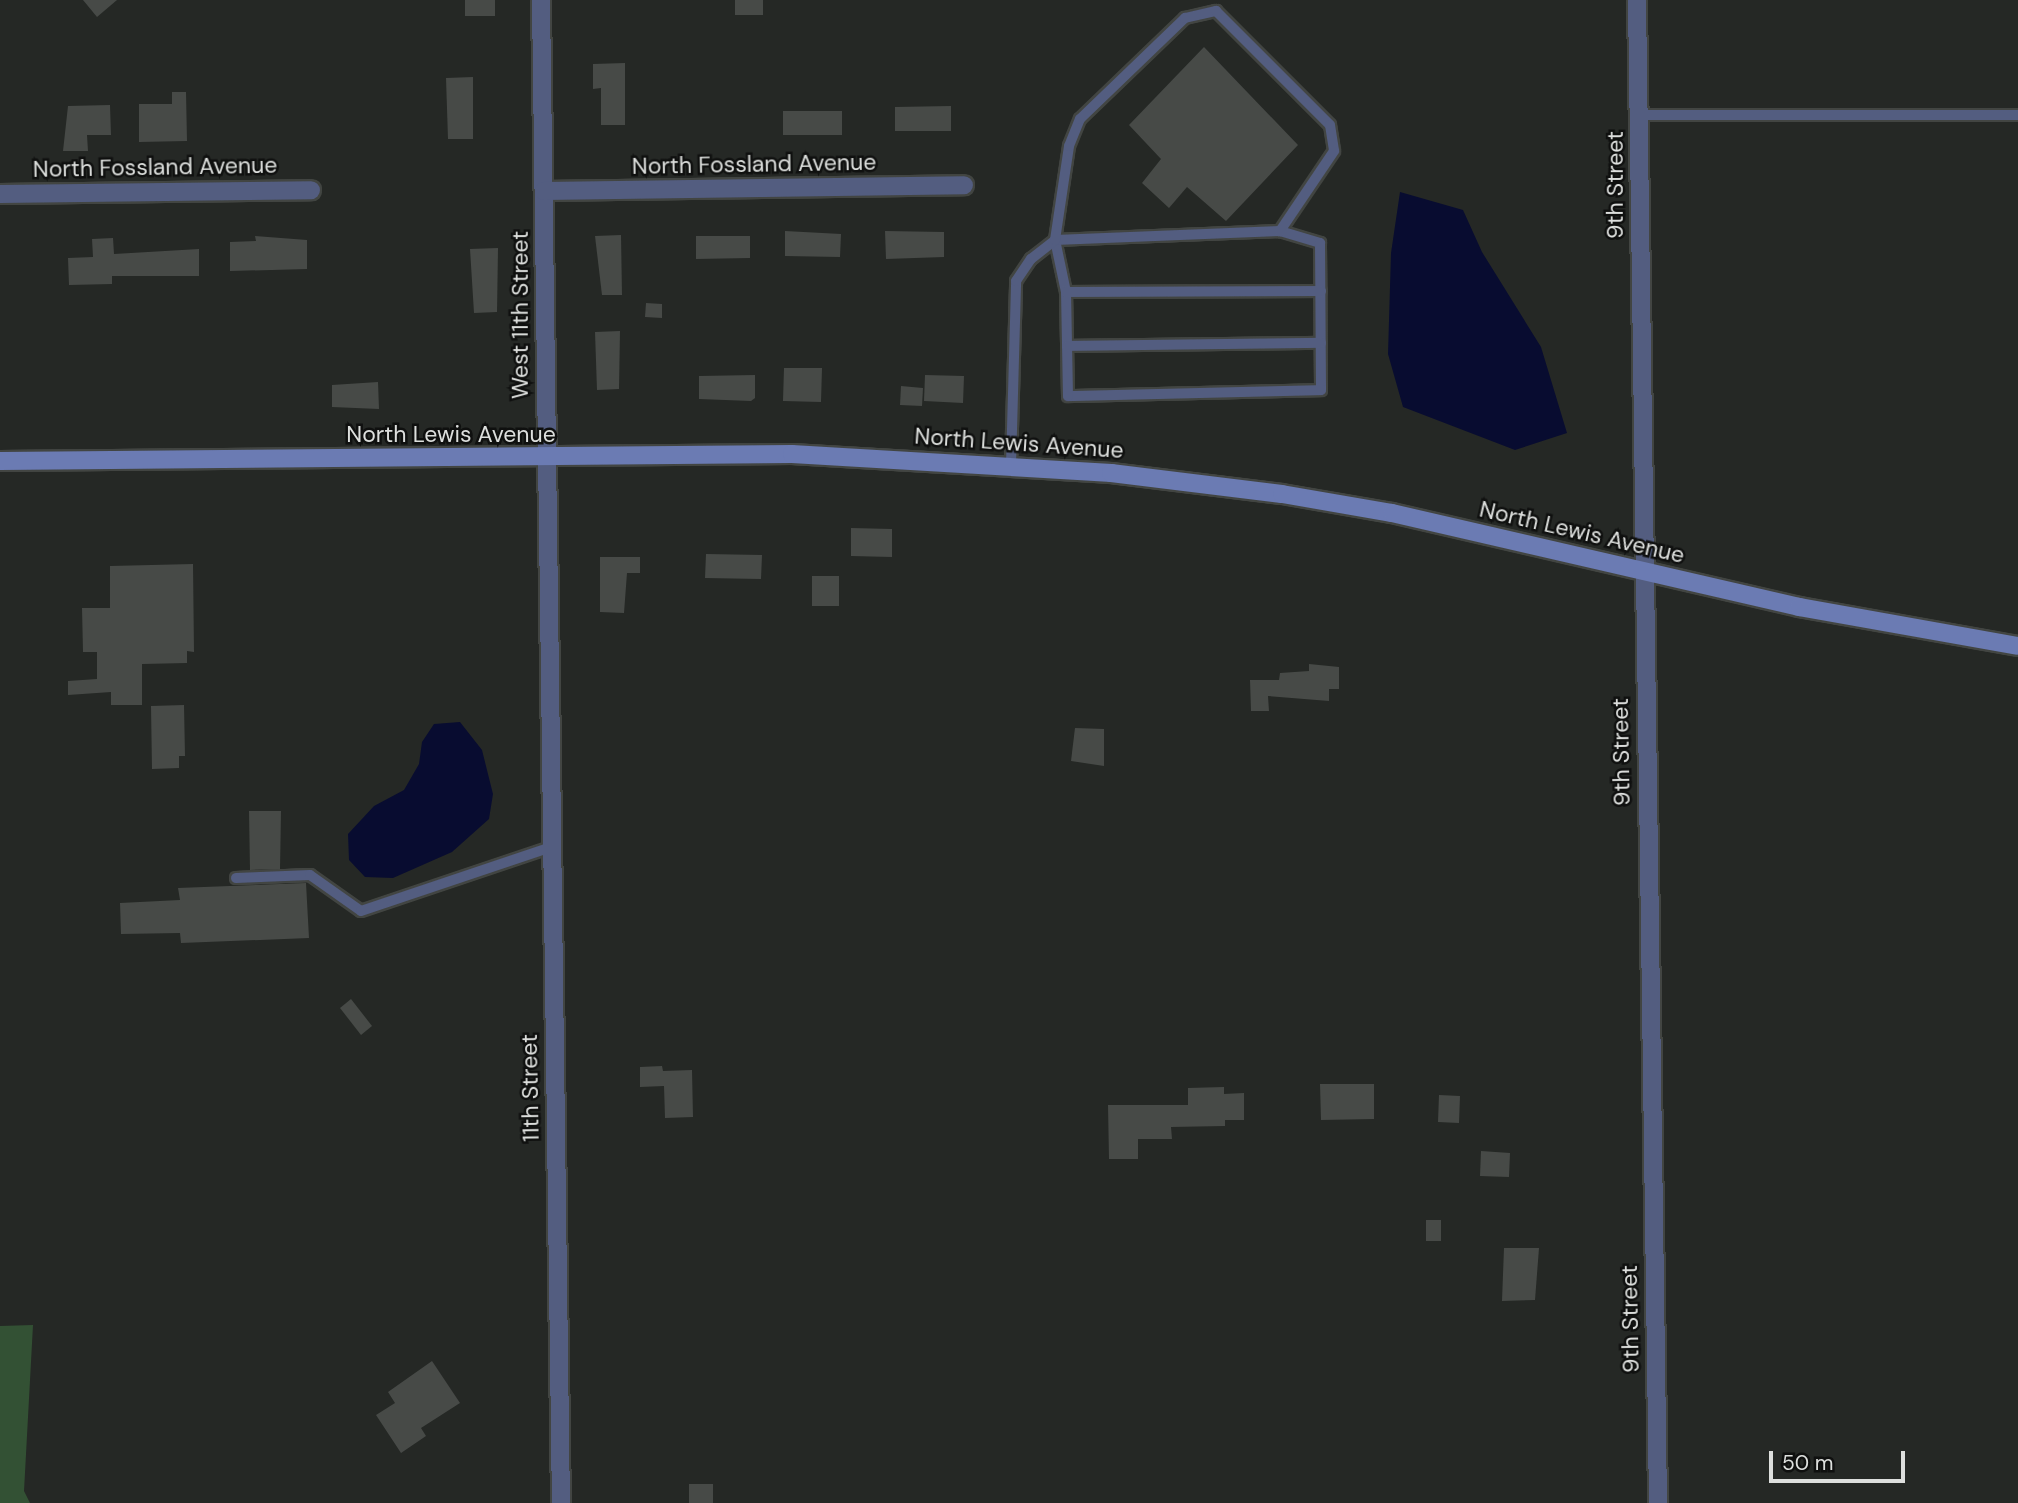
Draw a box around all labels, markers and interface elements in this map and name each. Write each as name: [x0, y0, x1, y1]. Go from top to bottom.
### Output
street label: 9th Street: [1601, 131, 1629, 239]
street label: North Fossland Avenue: [632, 148, 876, 180]
street label: North Fossland Avenue: [33, 151, 277, 183]
street label: West 11th Street: [506, 231, 534, 399]
street label: North Lewis Avenue: [346, 420, 556, 448]
street label: North Lewis Avenue: [914, 422, 1124, 464]
street label: North Lewis Avenue: [1477, 495, 1687, 569]
street label: 9th Street: [1606, 698, 1636, 806]
street label: 11th Street: [515, 1034, 545, 1142]
street label: 9th Street: [1615, 1265, 1645, 1373]
scale bar: [1773, 1436, 1910, 1480]
text: 50 m: [1782, 1449, 1833, 1477]

